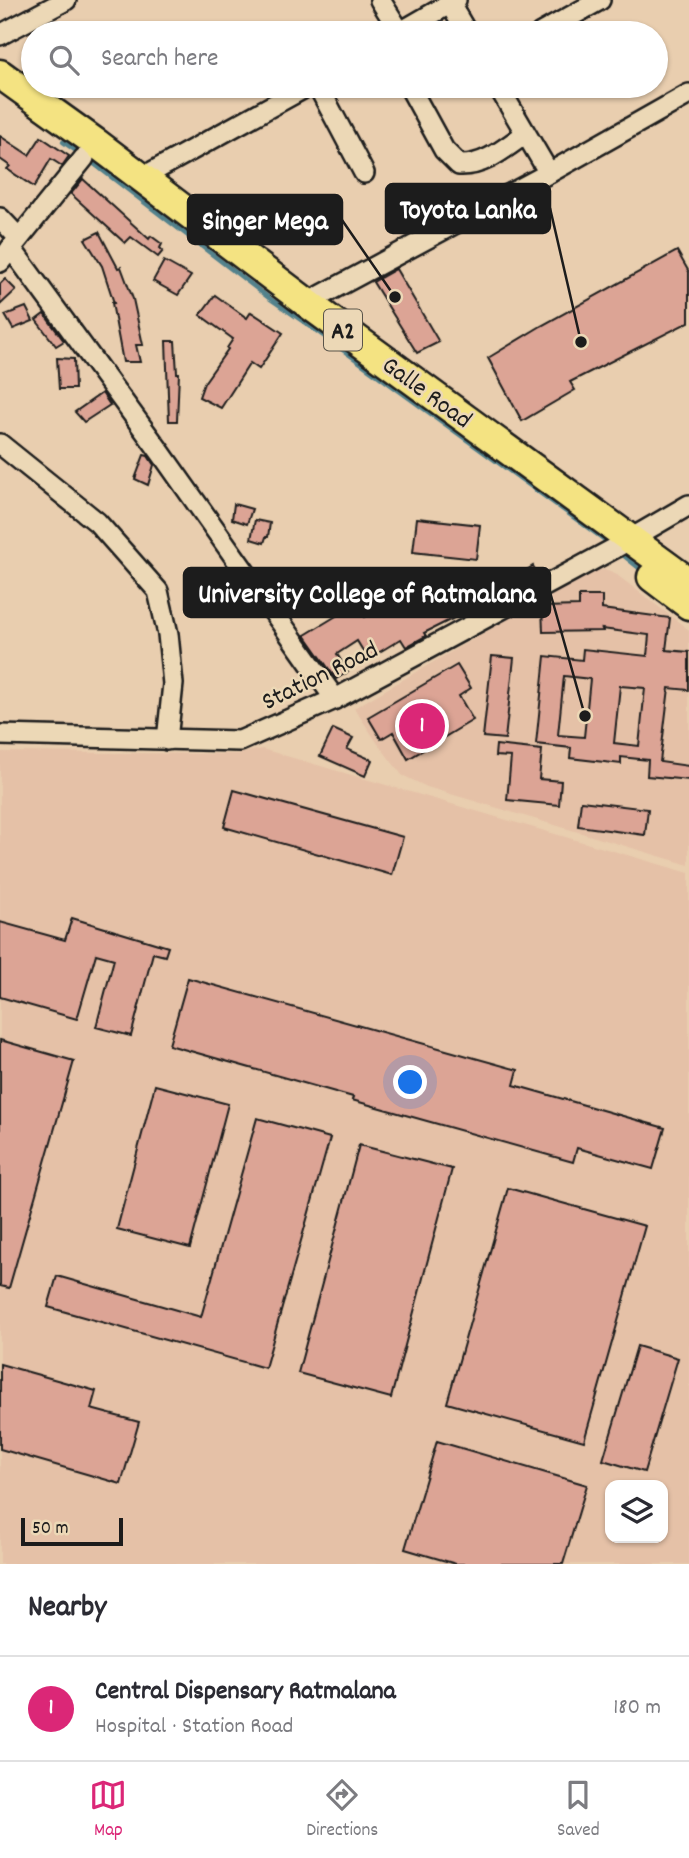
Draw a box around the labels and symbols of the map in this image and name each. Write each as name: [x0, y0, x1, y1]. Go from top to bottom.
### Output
callout: Toyota Lanka: [386, 184, 550, 233]
text: Toyota Lanka: [400, 193, 537, 233]
callout: Singer Mega: [188, 195, 342, 244]
text: Singer Mega: [202, 204, 329, 244]
road number: A2: [324, 310, 362, 351]
street label: Galle Road: [373, 348, 479, 439]
callout: University College of Ratmalana: [184, 568, 550, 617]
text: University College of Ratmalana: [198, 577, 537, 617]
street label: Station Road: [256, 633, 385, 721]
pin: 1: [399, 700, 445, 752]
your location: [393, 1065, 427, 1099]
scale bar: [21, 1515, 122, 1547]

